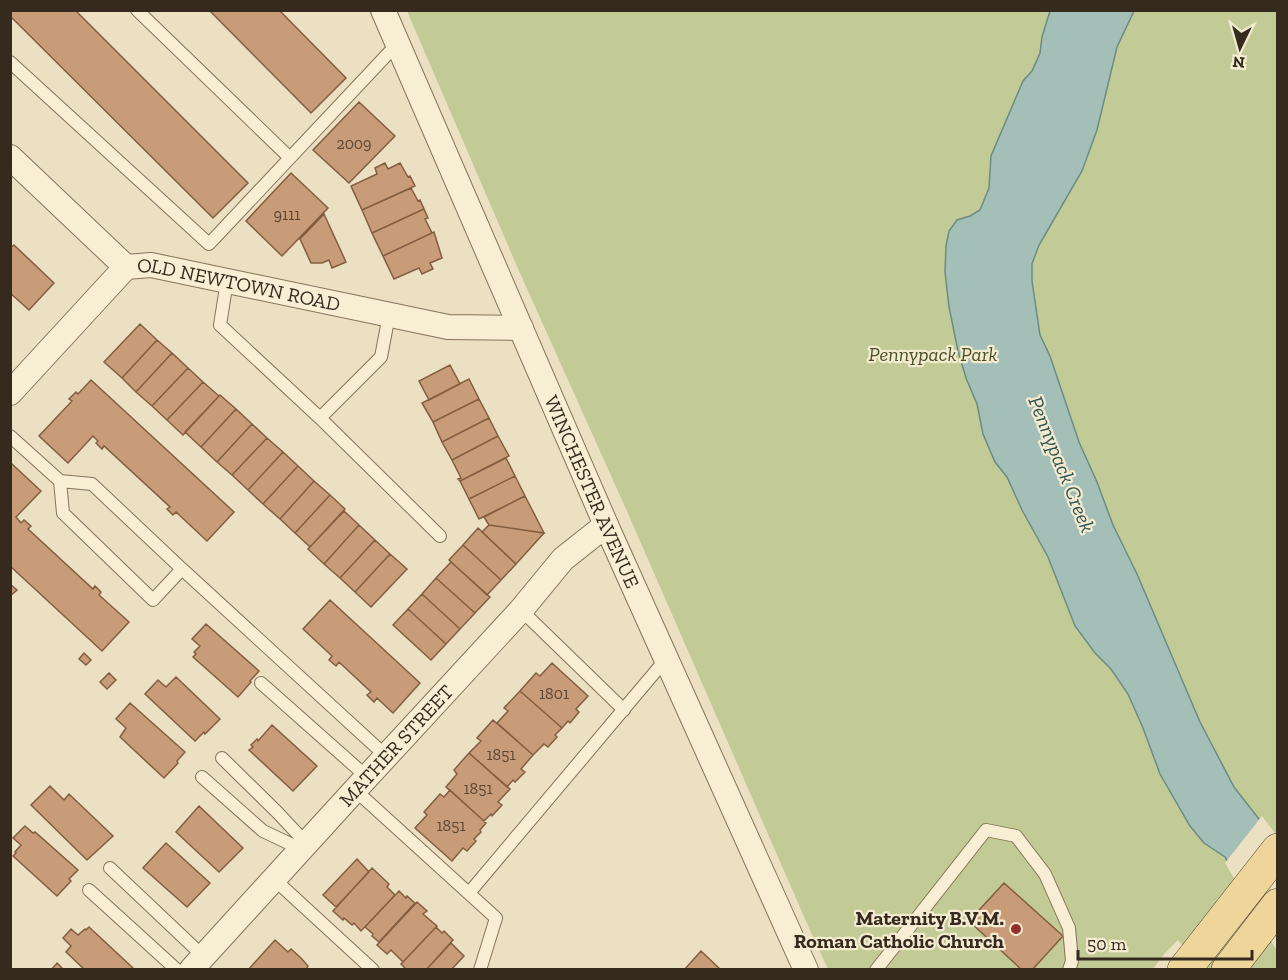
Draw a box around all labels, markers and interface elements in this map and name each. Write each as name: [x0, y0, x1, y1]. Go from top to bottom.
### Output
north arrow: [1210, 18, 1270, 78]
text: N: [1232, 52, 1246, 72]
house number: 2009: [336, 134, 372, 153]
house number: 9111: [274, 205, 300, 224]
street label: OLD NEWTOWN ROAD: [136, 253, 342, 316]
park label: Pennypack Park: [869, 342, 998, 366]
street label: WINCHESTER AVENUE: [539, 392, 645, 592]
water label: Pennypack Creek: [1023, 392, 1101, 536]
street label: MATHER STREET: [334, 680, 458, 811]
house number: 1801: [539, 684, 569, 703]
house number: 1851: [486, 745, 516, 764]
house number: 1851: [463, 779, 493, 798]
house number: 1851: [436, 816, 466, 835]
place label: Maternity B.V.M. Roman Catholic Church: [794, 906, 1004, 953]
marker: Maternity B.V.M. Roman Catholic Church: [1009, 922, 1023, 936]
scale bar: [1078, 923, 1252, 961]
text: 50 m: [1087, 933, 1127, 955]

